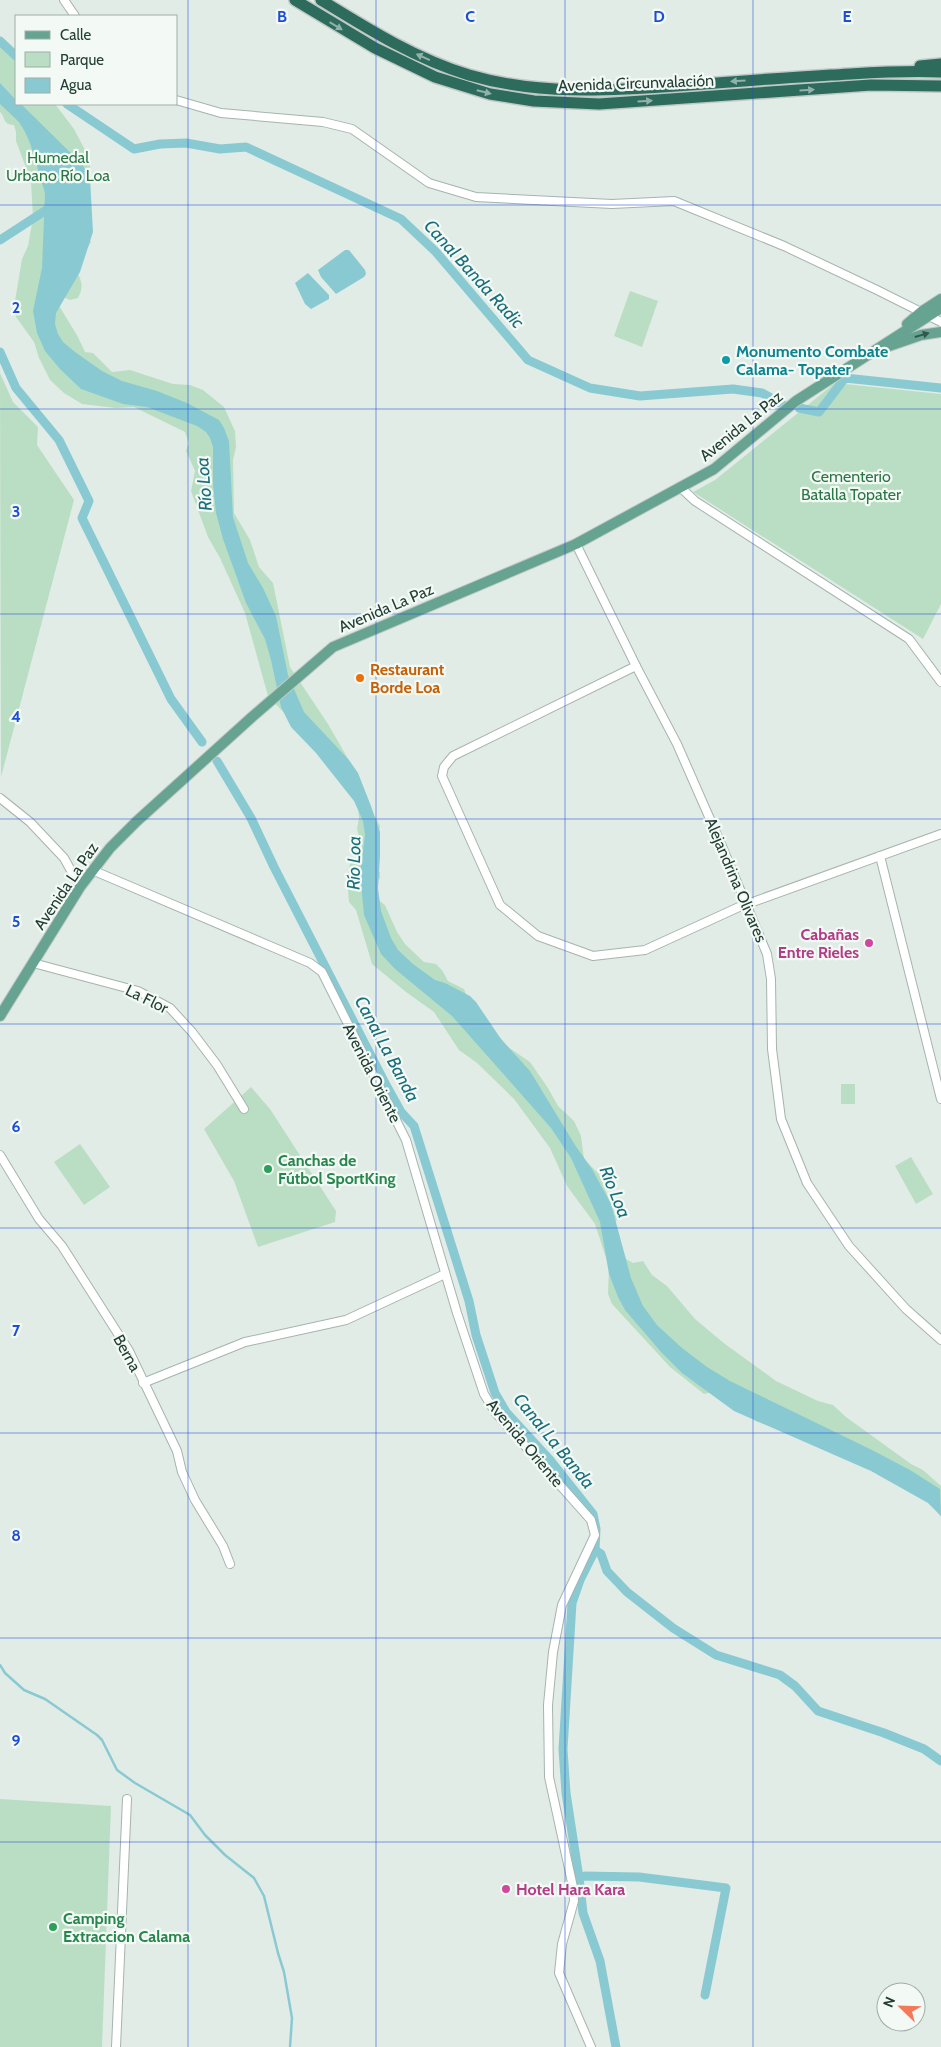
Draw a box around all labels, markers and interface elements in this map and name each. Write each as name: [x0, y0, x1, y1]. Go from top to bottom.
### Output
text: B: [277, 7, 287, 26]
text: C: [465, 7, 475, 26]
text: D: [653, 7, 665, 26]
text: E: [842, 7, 852, 26]
legend: [15, 15, 178, 105]
one-way arrow: [330, 21, 343, 30]
text: Calle: [60, 26, 91, 44]
text: Parque: [60, 51, 104, 69]
one-way arrow: [416, 53, 430, 61]
street label: Avenida Circunvalación: [558, 71, 714, 95]
text: Agua: [60, 76, 92, 94]
one-way arrow: [730, 77, 746, 85]
one-way arrow: [800, 85, 816, 93]
one-way arrow: [476, 88, 491, 96]
one-way arrow: [638, 97, 654, 105]
park label: Humedal Urbano Río Loa: [6, 148, 110, 185]
water label: Canal Banda Radic: [419, 215, 529, 333]
text: 2: [12, 298, 20, 317]
one-way arrow: [915, 330, 930, 338]
place label: Monumento Combate Calama- Topater: [736, 342, 888, 379]
marker: Monumento Combate Calama- Topater: [720, 354, 732, 366]
street label: Avenida La Paz: [696, 386, 787, 465]
water label: Río Loa: [191, 456, 217, 512]
park label: Cementerio Batalla Topater: [801, 467, 902, 504]
text: 3: [12, 502, 20, 521]
street label: Avenida La Paz: [336, 579, 437, 637]
place label: Restaurant Borde Loa: [370, 660, 445, 697]
marker: Restaurant Borde Loa: [354, 672, 366, 684]
text: 4: [11, 707, 21, 726]
street label: Alejandrina Olivares: [701, 815, 771, 946]
water label: Río Loa: [343, 836, 365, 890]
street label: Avenida La Paz: [30, 838, 102, 933]
text: 5: [12, 912, 20, 931]
place label: Cabañas Entre Rieles: [778, 925, 859, 962]
marker: Cabañas Entre Rieles: [863, 937, 875, 949]
street label: La Flor: [123, 981, 172, 1018]
water label: Canal La Banda: [350, 992, 424, 1106]
street label: Avenida Oriente: [339, 1020, 405, 1126]
text: 6: [12, 1117, 21, 1136]
place label: Canchas de Fútbol SportKing: [278, 1151, 396, 1188]
marker: Canchas de Fútbol SportKing: [262, 1163, 274, 1175]
water label: Río Loa: [595, 1163, 635, 1221]
text: 7: [12, 1321, 21, 1340]
street label: Berna: [109, 1331, 145, 1375]
water label: Canal La Banda: [509, 1389, 599, 1493]
street label: Avenida Oriente: [483, 1395, 567, 1491]
text: 8: [11, 1526, 21, 1545]
text: 9: [12, 1731, 21, 1750]
place label: Hotel Hara Kara: [516, 1880, 625, 1899]
marker: Hotel Hara Kara: [500, 1883, 512, 1895]
place label: Camping Extraccion Calama: [63, 1909, 190, 1946]
marker: Camping Extraccion Calama: [47, 1921, 59, 1933]
north arrow: [876, 1982, 926, 2032]
text: N: [879, 1994, 899, 2010]

